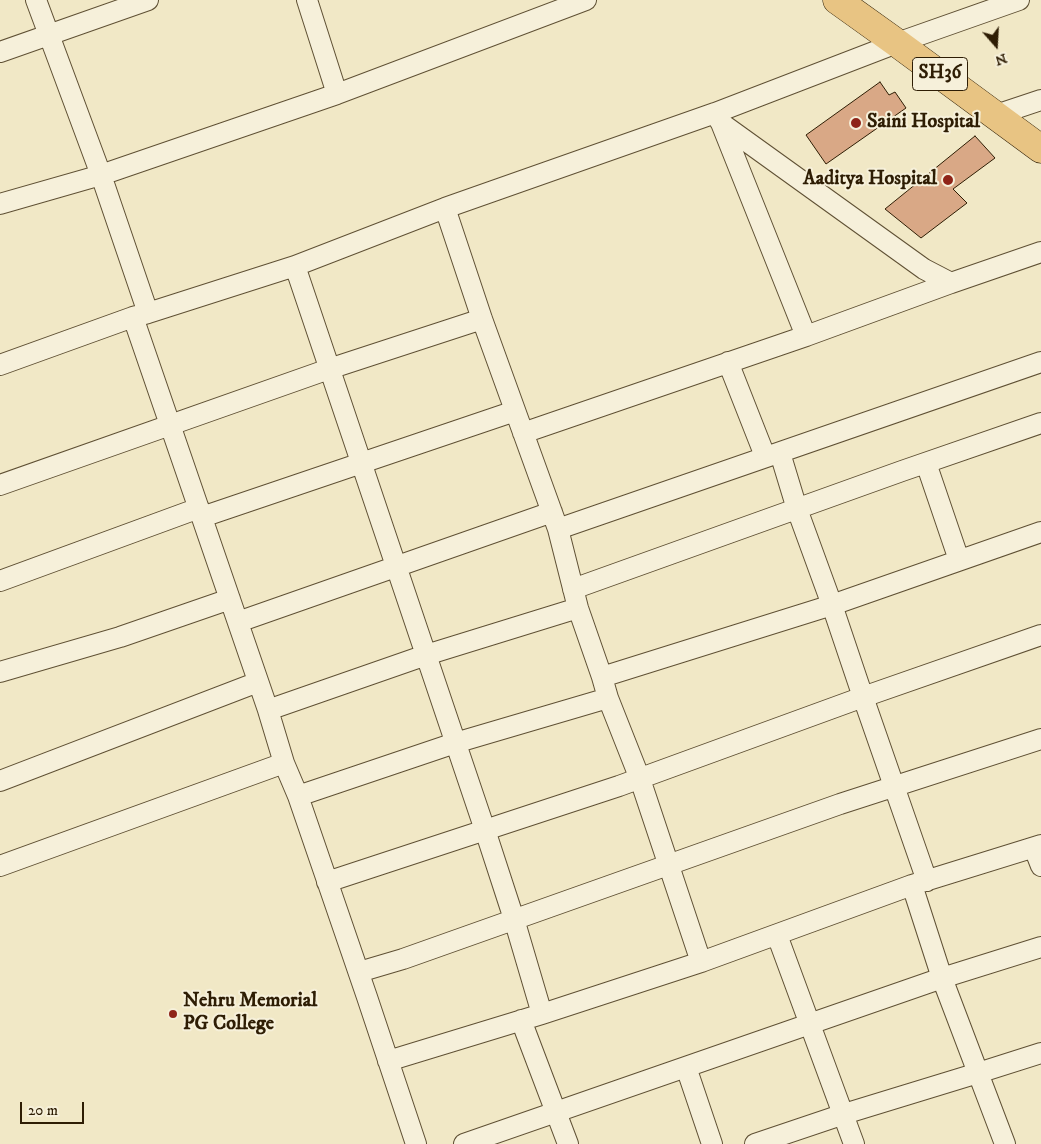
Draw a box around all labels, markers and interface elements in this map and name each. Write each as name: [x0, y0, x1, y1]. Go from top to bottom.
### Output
north arrow: [971, 20, 1021, 70]
text: N: [993, 49, 1009, 70]
road number: SH36: [912, 58, 968, 90]
place label: Saini Hospital: [867, 111, 980, 135]
marker: Saini Hospital: [849, 116, 863, 130]
place label: Aaditya Hospital: [803, 168, 937, 192]
marker: Aaditya Hospital: [941, 173, 955, 187]
place label: Nehru Memorial PG College: [183, 990, 317, 1037]
marker: Nehru Memorial PG College: [167, 1008, 179, 1020]
scale bar: [22, 1092, 86, 1124]
text: 20 m: [28, 1101, 58, 1120]

